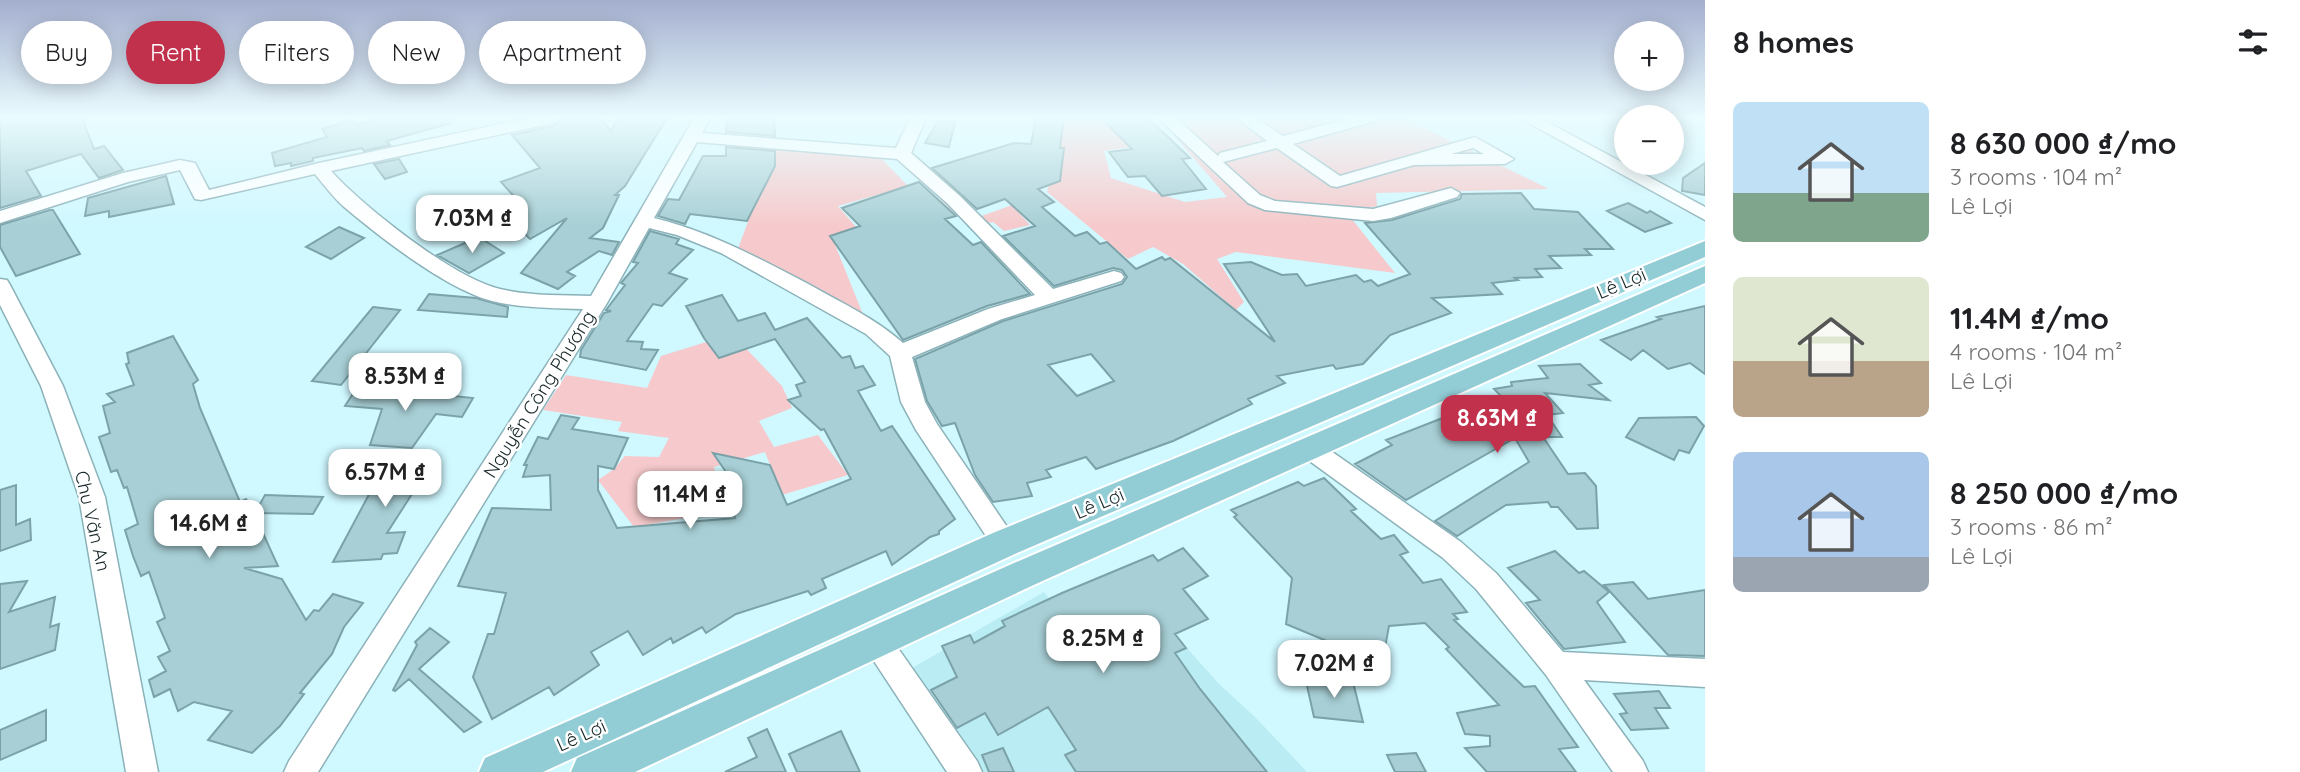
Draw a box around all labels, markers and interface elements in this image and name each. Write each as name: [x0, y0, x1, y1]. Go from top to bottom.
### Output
chip: Buy: [21, 21, 112, 84]
chip: Rent: [126, 21, 225, 84]
chip: Filters: [239, 21, 354, 84]
chip: New: [368, 21, 465, 84]
chip: Apartment: [479, 21, 646, 84]
map controls: [1614, 21, 1684, 175]
button: +: [1614, 21, 1684, 91]
text: 8 homes: [1733, 23, 1854, 61]
icon: filters: [2234, 23, 2272, 61]
button: −: [1614, 105, 1684, 175]
text: 8 630 000 ₫/mo: [1950, 124, 2177, 162]
icon: home: [1789, 130, 1873, 214]
text: 3 rooms · 104 m²: [1950, 162, 2122, 191]
text: Lê Lợi: [1950, 191, 2013, 220]
pin: 7.03M ₫: [407, 196, 537, 255]
text: 7.03M ₫: [432, 203, 512, 232]
street label: Lê Lợi: [1593, 262, 1649, 304]
text: 11.4M ₫/mo: [1950, 299, 2109, 337]
icon: home: [1789, 305, 1873, 389]
street label: Nguyễn Công Phương: [478, 306, 600, 482]
text: 4 rooms · 104 m²: [1950, 337, 2122, 366]
pin: 8.53M ₫: [340, 354, 470, 413]
text: 8.53M ₫: [365, 361, 445, 390]
text: Lê Lợi: [1950, 366, 2013, 395]
pin: 8.63M ₫: [1432, 396, 1562, 455]
text: 8.63M ₫: [1457, 403, 1537, 432]
pin: 6.57M ₫: [320, 449, 450, 509]
text: 6.57M ₫: [344, 457, 426, 486]
street label: Chu Văn An: [70, 468, 116, 574]
pin: 11.4M ₫: [625, 472, 755, 531]
text: 8 250 000 ₫/mo: [1950, 474, 2178, 512]
text: 11.4M ₫: [653, 479, 727, 508]
icon: home: [1789, 480, 1873, 564]
street label: Lê Lợi: [1071, 482, 1127, 524]
pin: 14.6M ₫: [144, 500, 274, 560]
text: 14.6M ₫: [170, 508, 248, 537]
text: 3 rooms · 86 m²: [1950, 512, 2113, 541]
text: Lê Lợi: [1950, 541, 2013, 570]
pin: 8.25M ₫: [1038, 616, 1168, 675]
text: 8.25M ₫: [1062, 623, 1144, 652]
pin: 7.02M ₫: [1269, 640, 1399, 700]
text: 7.02M ₫: [1294, 648, 1374, 677]
street label: Lê Lợi: [553, 714, 609, 756]

